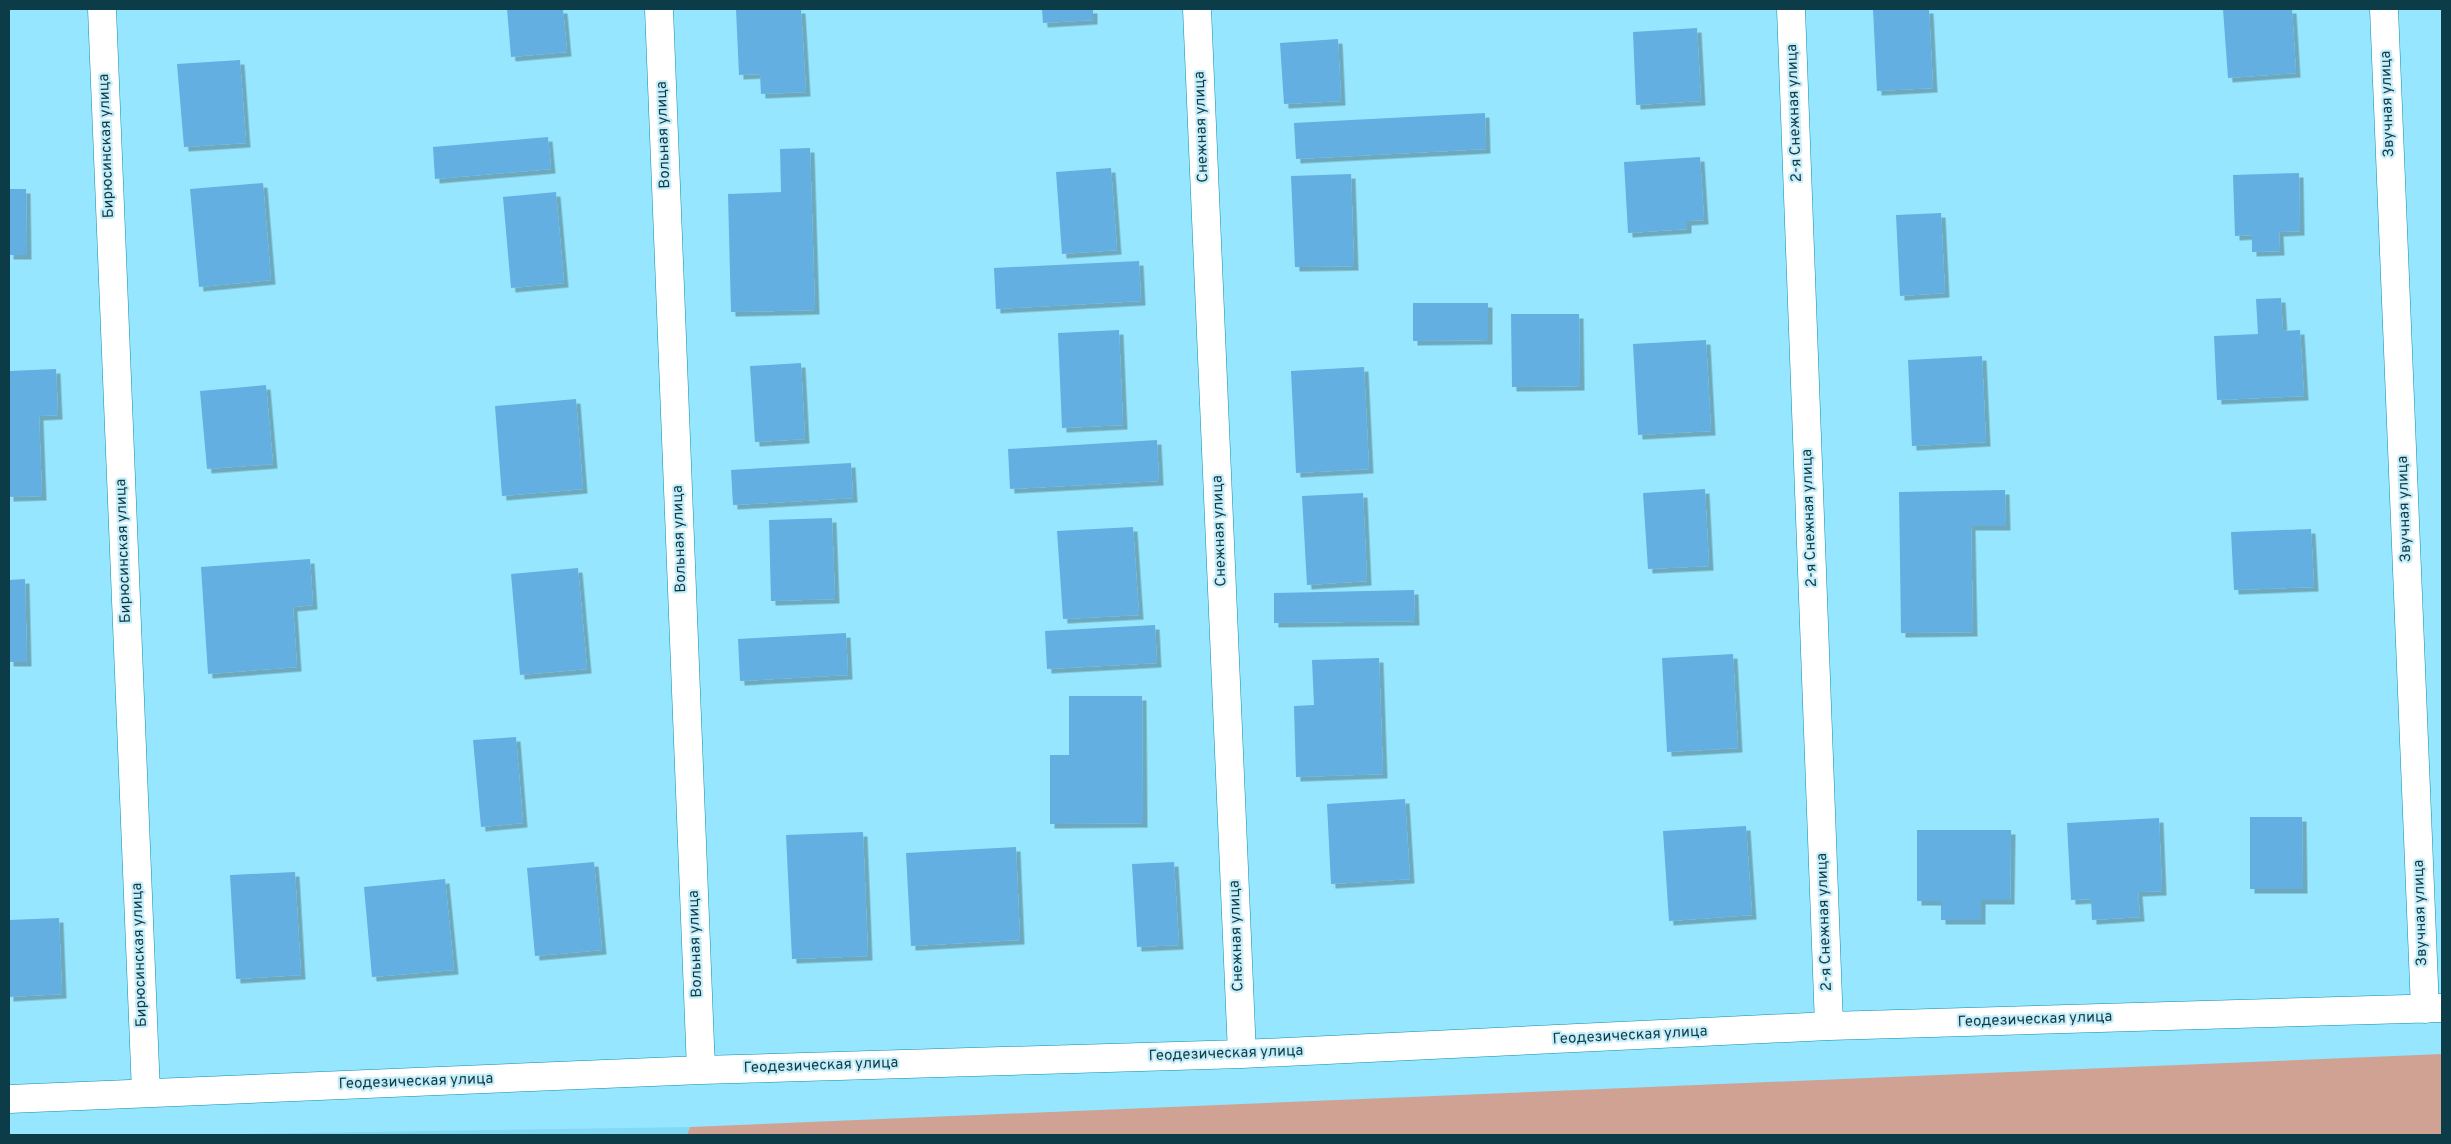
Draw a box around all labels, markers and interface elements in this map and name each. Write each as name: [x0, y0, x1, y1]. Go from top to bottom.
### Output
street label: 2-я Снежная улица: [1783, 44, 1807, 182]
street label: Звучная улица: [2377, 50, 2399, 158]
street label: Снежная улица: [1191, 71, 1213, 183]
street label: Бирюсинская улица: [95, 74, 119, 218]
street label: Вольная улица: [653, 81, 675, 189]
street label: 2-я Снежная улица: [1798, 449, 1822, 587]
street label: Звучная улица: [2394, 455, 2416, 563]
street label: Снежная улица: [1209, 475, 1231, 587]
street label: Бирюсинская улица: [112, 479, 136, 623]
street label: Вольная улица: [669, 485, 691, 593]
street label: 2-я Снежная улица: [1813, 853, 1837, 991]
street label: Звучная улица: [2410, 859, 2432, 967]
street label: Снежная улица: [1226, 880, 1248, 992]
street label: Бирюсинская улица: [128, 883, 152, 1027]
street label: Вольная улица: [685, 890, 707, 998]
street label: Геодезическая улица: [1957, 1008, 2113, 1032]
street label: Геодезическая улица: [1552, 1022, 1708, 1050]
street label: Геодезическая улица: [1148, 1042, 1304, 1066]
street label: Геодезическая улица: [743, 1054, 899, 1078]
street label: Геодезическая улица: [338, 1070, 494, 1094]

